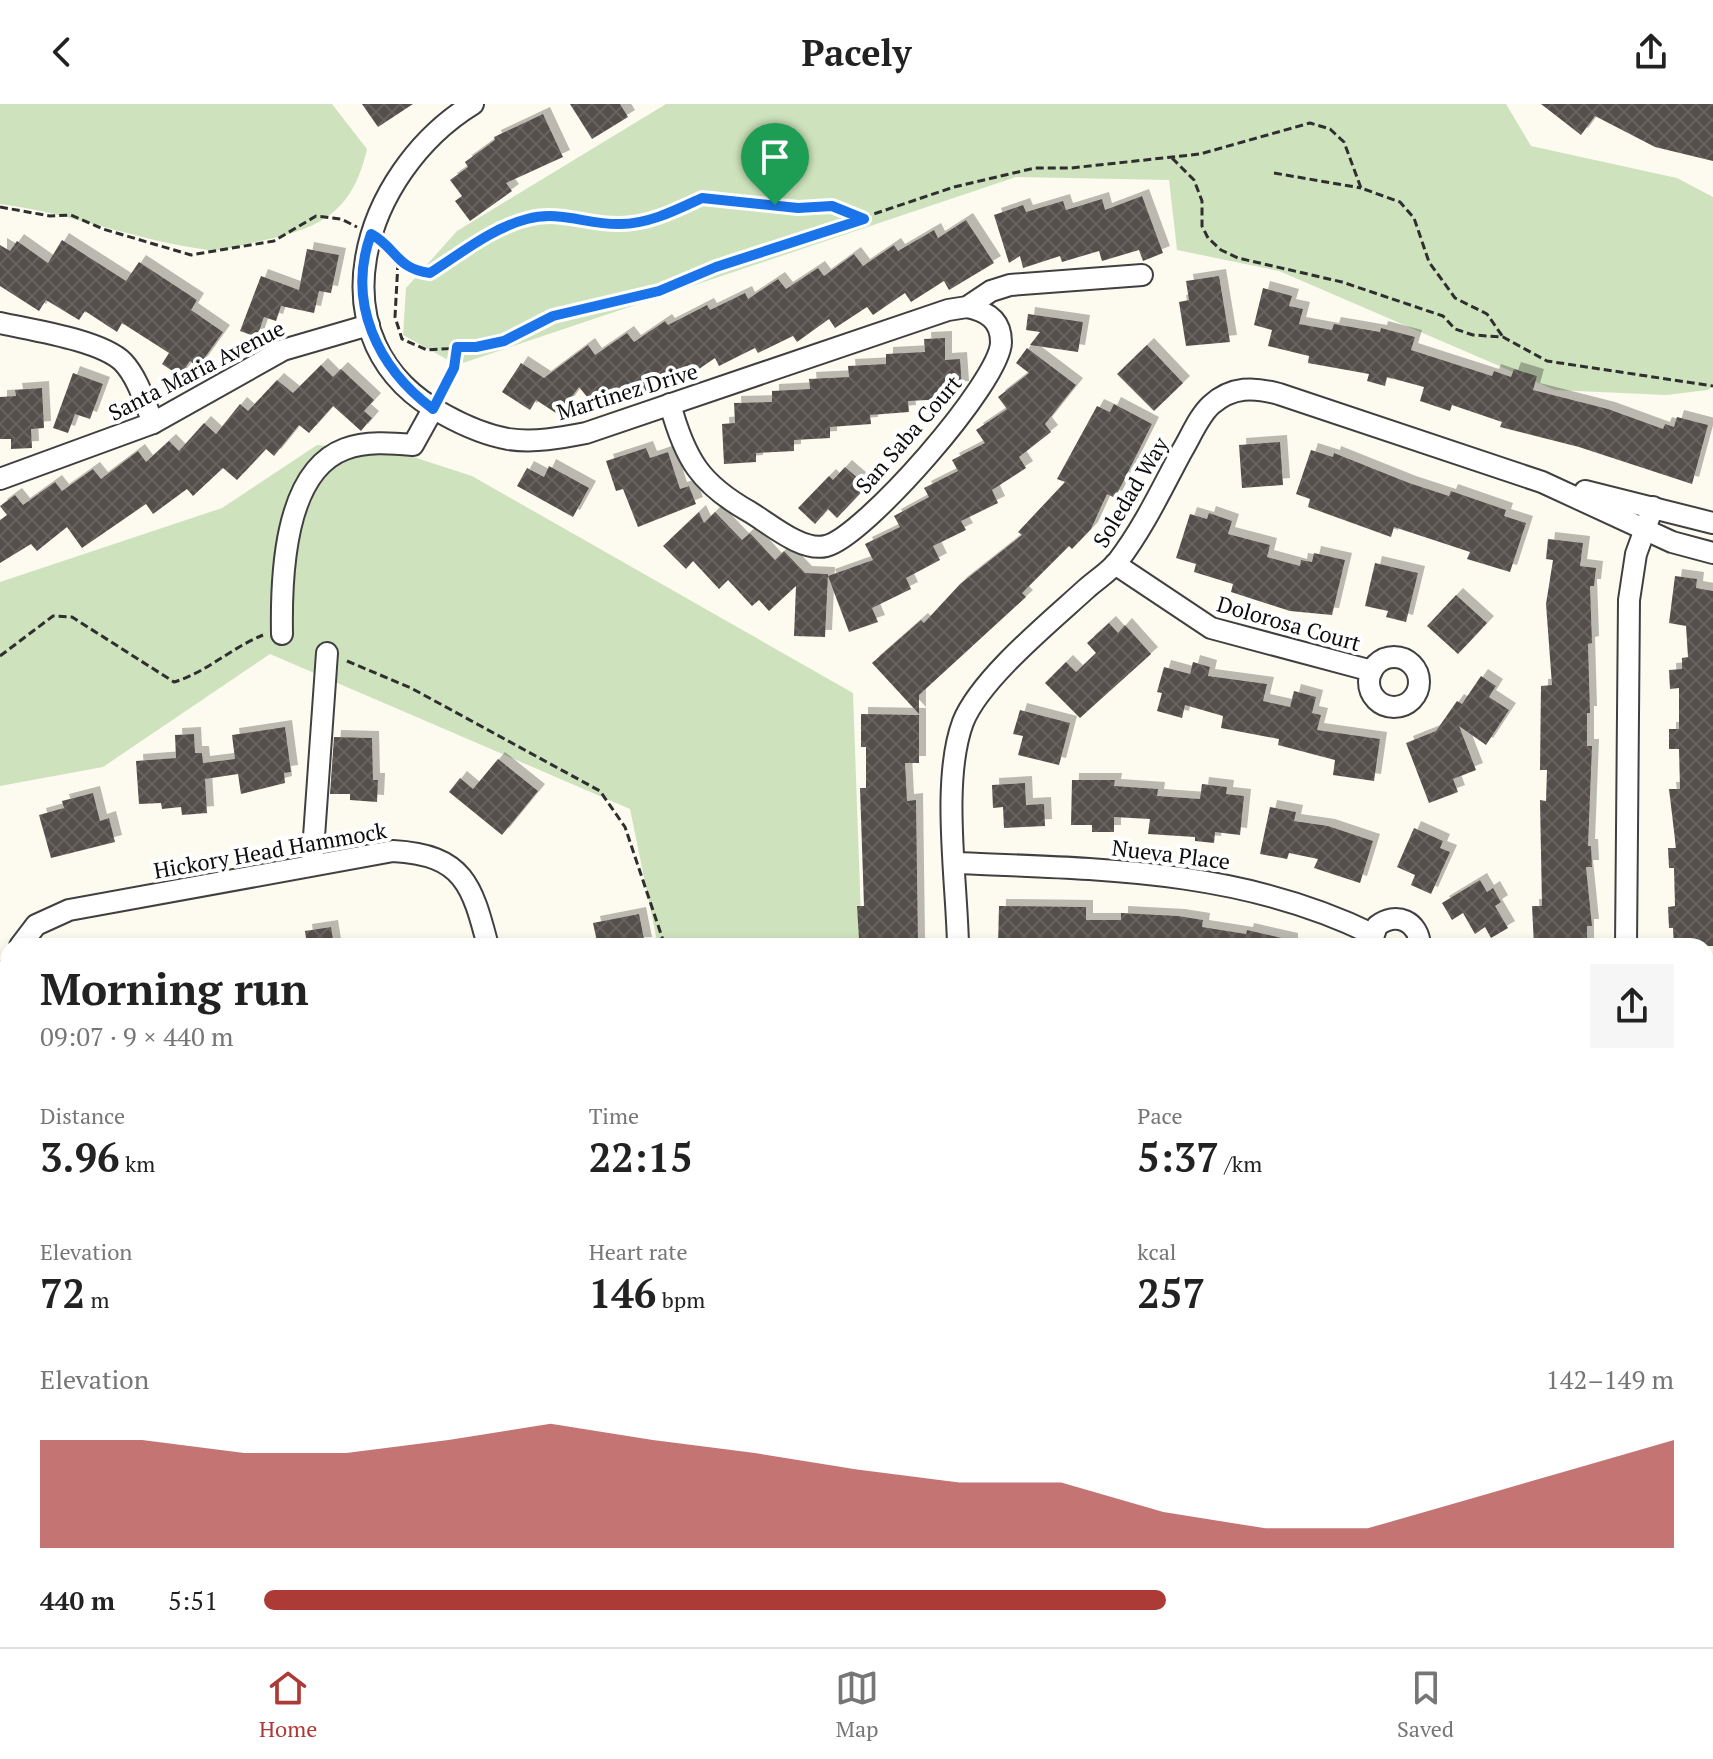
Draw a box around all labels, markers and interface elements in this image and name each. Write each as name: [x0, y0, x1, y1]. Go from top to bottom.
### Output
text: Pacely: [801, 29, 912, 76]
icon: back: [40, 30, 84, 74]
icon: share: [1629, 30, 1673, 74]
pin: [741, 123, 809, 205]
icon: arrive: [753, 135, 797, 179]
street label: Santa Maria Avenue: [103, 313, 289, 427]
street label: Martinez Drive: [553, 356, 701, 426]
street label: San Saba Court: [849, 369, 967, 499]
street label: Soledad Way: [1086, 431, 1175, 553]
street label: Dolorosa Court: [1214, 589, 1364, 657]
street label: Hickory Head Hammock: [151, 815, 389, 885]
street label: Nueva Place: [1110, 832, 1232, 876]
text: Morning run: [40, 959, 309, 1018]
button: share: [1590, 964, 1674, 1048]
text: 09:07 · 9 × 440 m: [40, 1019, 234, 1053]
text: Distance: [40, 1101, 125, 1130]
text: Time: [589, 1101, 639, 1130]
text: Pace: [1137, 1101, 1182, 1130]
text: 3.96: [40, 1130, 120, 1183]
text: 22:15: [589, 1130, 693, 1183]
text: 5:37: [1137, 1130, 1219, 1183]
text: km: [120, 1149, 155, 1178]
text: /km: [1219, 1149, 1262, 1178]
text: Elevation: [40, 1237, 132, 1266]
text: Heart rate: [589, 1237, 688, 1266]
text: kcal: [1137, 1237, 1176, 1266]
text: 72: [40, 1266, 85, 1319]
text: 146: [589, 1266, 656, 1319]
text: 257: [1137, 1266, 1205, 1319]
text: m: [85, 1285, 110, 1314]
text: bpm: [656, 1285, 705, 1314]
text: Elevation: [40, 1362, 149, 1396]
text: 142–149 m: [1546, 1362, 1674, 1396]
text: 440 m: [40, 1583, 115, 1617]
text: 5:51: [168, 1583, 218, 1617]
tab: Home: [259, 1666, 317, 1743]
tab: Map: [835, 1666, 879, 1743]
tab: Saved: [1397, 1666, 1454, 1743]

